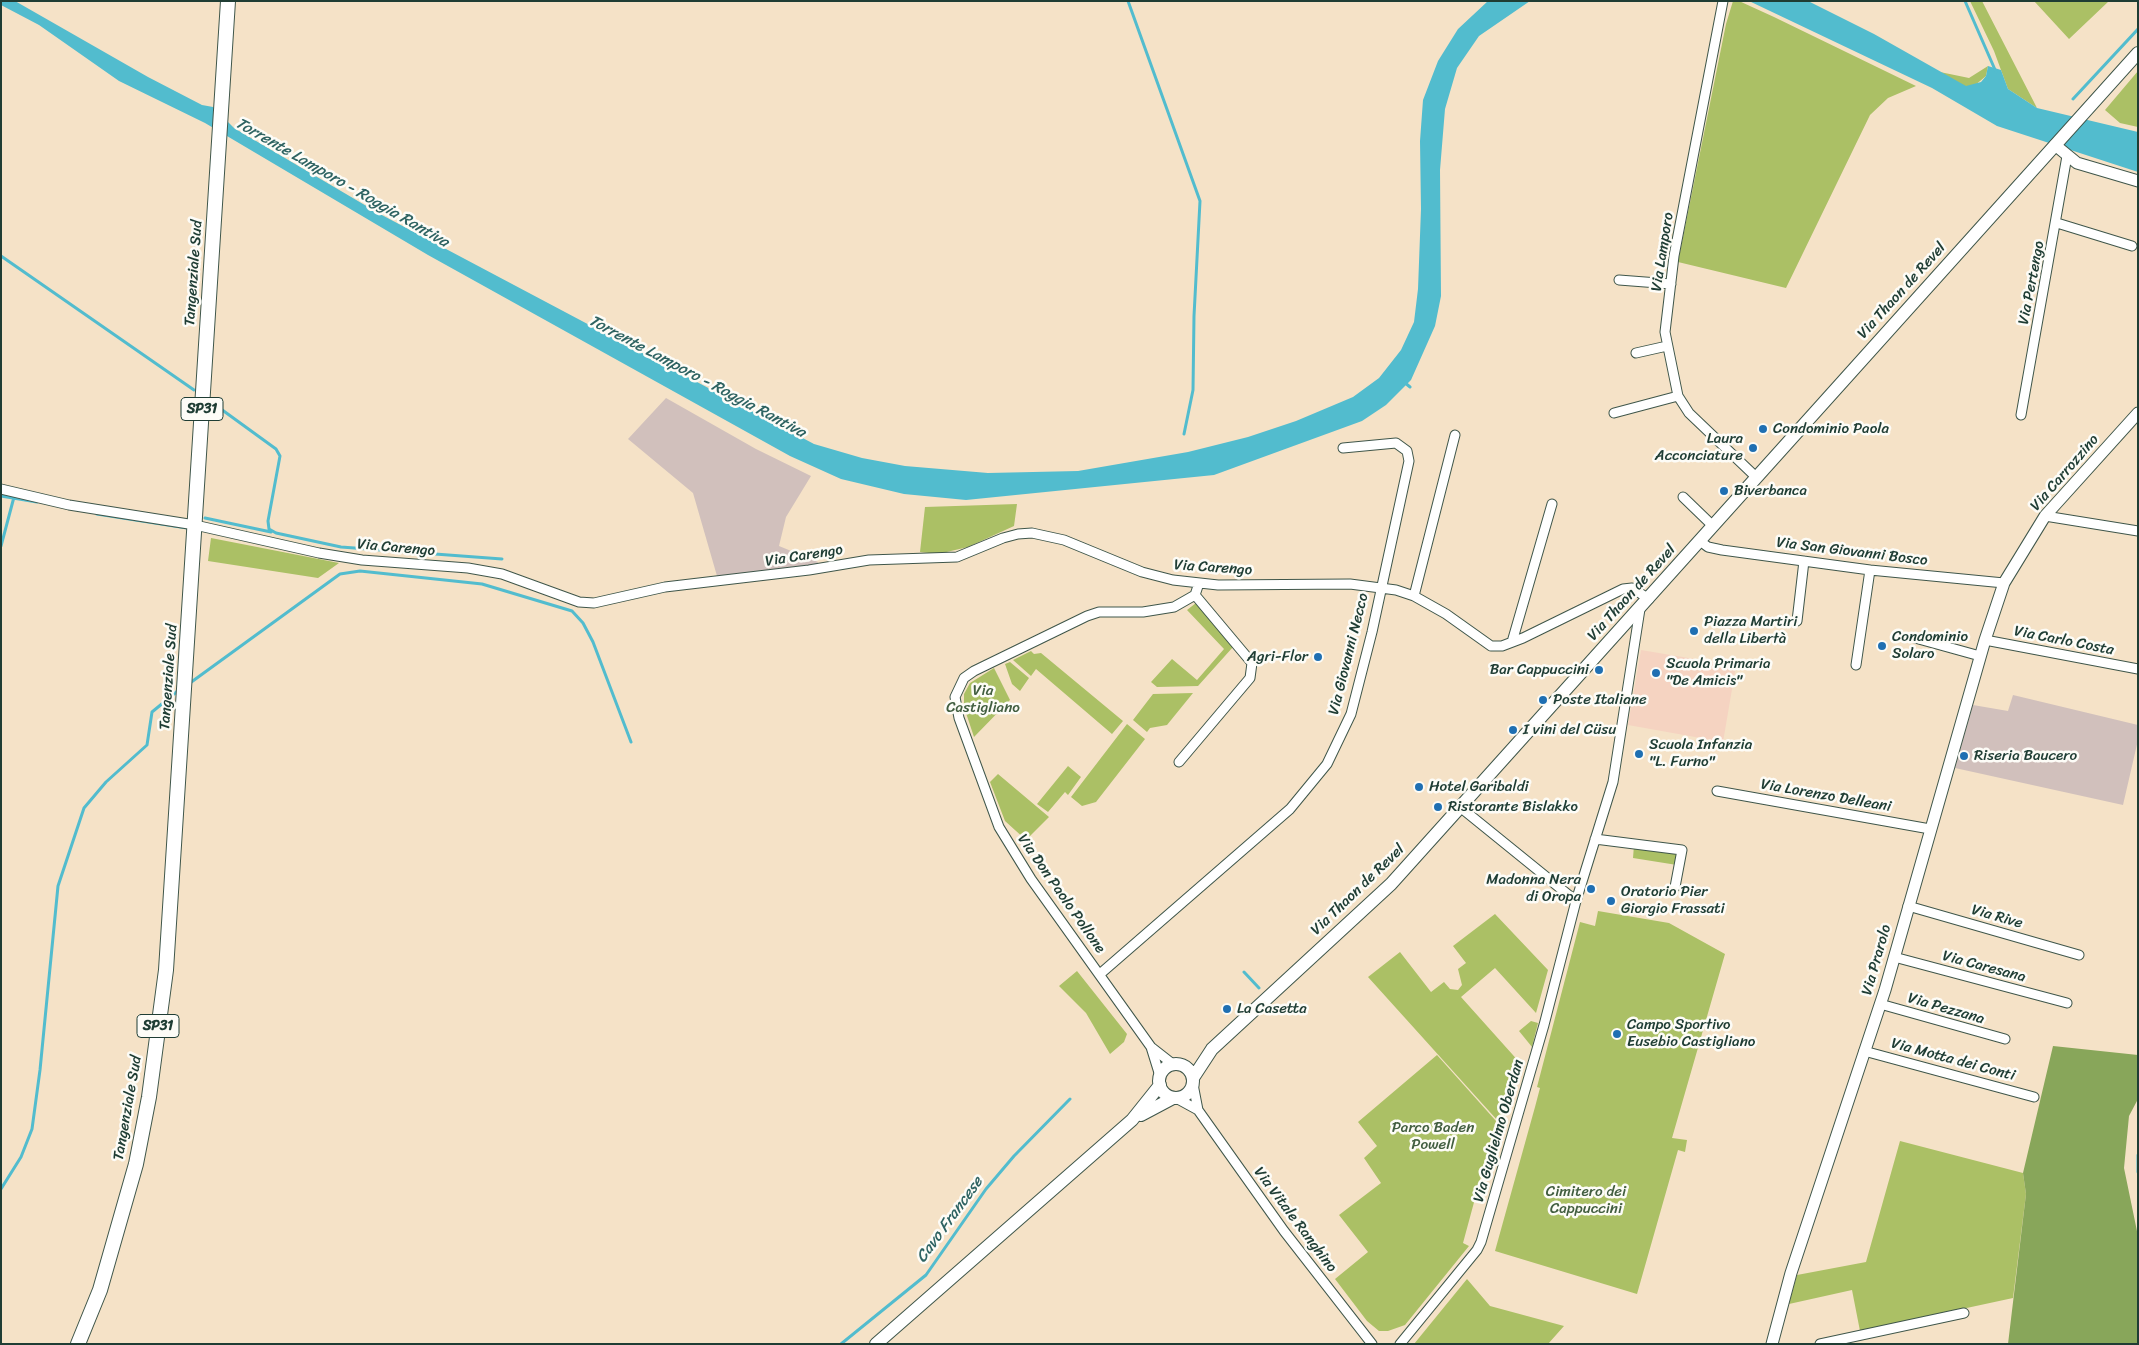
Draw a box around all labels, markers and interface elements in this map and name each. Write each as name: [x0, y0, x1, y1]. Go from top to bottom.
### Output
water label: Torrente Lamporo - Roggia Rantiva: [232, 114, 452, 252]
street label: Via Lamporo: [1648, 211, 1678, 293]
street label: Tangenziale Sud: [181, 219, 207, 327]
street label: Via Thaon de Revel: [1854, 239, 1950, 343]
street label: Via Pertengo: [2015, 240, 2049, 326]
water label: Torrente Lamporo - Roggia Rantiva: [585, 312, 809, 442]
road number: SP31: [181, 398, 223, 420]
place label: Condominio Paola: [1773, 420, 1889, 438]
marker: Condominio Paola: [1757, 423, 1769, 435]
place label: Laura Acconciature: [1655, 430, 1743, 465]
street label: Via Carrozzino: [2027, 431, 2103, 515]
marker: Laura Acconciature: [1747, 442, 1759, 454]
place label: Biverbanca: [1734, 482, 1807, 500]
marker: Biverbanca: [1718, 485, 1730, 497]
street label: Via San Giovanni Bosco: [1775, 534, 1929, 570]
street label: Via Carengo: [356, 536, 436, 560]
street label: Via Carengo: [764, 541, 844, 571]
street label: Via Thaon de Revel: [1584, 541, 1680, 645]
street label: Via Carengo: [1173, 556, 1253, 580]
street label: Via Giovanni Necco: [1325, 591, 1373, 717]
place label: Piazza Martiri della Libertà: [1704, 613, 1797, 648]
street label: Tangenziale Sud: [156, 623, 182, 731]
street label: Via Carlo Costa: [2013, 623, 2115, 659]
marker: Piazza Martiri della Libertà: [1688, 625, 1700, 637]
place label: Condominio Solaro: [1892, 628, 1968, 663]
marker: Condominio Solaro: [1876, 640, 1888, 652]
place label: Agri-Flor: [1247, 648, 1308, 666]
marker: Agri-Flor: [1312, 651, 1324, 663]
place label: Scuola Primaria "De Amicis": [1666, 655, 1771, 690]
place label: Bar Cappuccini: [1490, 661, 1589, 679]
marker: Bar Cappuccini: [1593, 664, 1605, 676]
marker: Scuola Primaria "De Amicis": [1650, 667, 1662, 679]
park label: Via Castigliano: [946, 682, 1020, 717]
place label: Poste Italiane: [1553, 691, 1647, 709]
marker: Poste Italiane: [1537, 694, 1549, 706]
place label: I vini del Cüsu: [1523, 721, 1616, 739]
marker: I vini del Cüsu: [1507, 724, 1519, 736]
place label: Scuola Infanzia "L. Furno": [1649, 736, 1752, 771]
place label: Riseria Baucero: [1974, 747, 2077, 765]
marker: Scuola Infanzia "L. Furno": [1633, 748, 1645, 760]
marker: Riseria Baucero: [1958, 750, 1970, 762]
street label: Via Lorenzo Delleani: [1759, 776, 1893, 816]
place label: Hotel Garibaldi: [1429, 778, 1529, 796]
marker: Hotel Garibaldi: [1413, 781, 1425, 793]
place label: Ristorante Bislakko: [1448, 798, 1578, 816]
marker: Ristorante Bislakko: [1432, 801, 1444, 813]
street label: Via Don Paolo Pollone: [1013, 831, 1109, 957]
street label: Via Thaon de Revel: [1307, 841, 1409, 939]
place label: Madonna Nera di Oropa: [1486, 871, 1581, 906]
marker: Madonna Nera di Oropa: [1585, 883, 1597, 895]
place label: Oratorio Pier Giorgio Frassati: [1621, 883, 1725, 918]
marker: Oratorio Pier Giorgio Frassati: [1605, 895, 1617, 907]
street label: Via Rive: [1969, 901, 2025, 933]
street label: Via Prarolo: [1858, 923, 1896, 997]
street label: Via Caresana: [1940, 947, 2028, 987]
street label: Via Pezzana: [1906, 989, 1986, 1029]
place label: La Casetta: [1237, 1000, 1307, 1018]
marker: La Casetta: [1221, 1003, 1233, 1015]
road number: SP31: [137, 1014, 179, 1038]
place label: Campo Sportivo Eusebio Castigliano: [1627, 1016, 1755, 1051]
marker: Campo Sportivo Eusebio Castigliano: [1611, 1028, 1623, 1040]
street label: Via Motta dei Conti: [1889, 1035, 2017, 1085]
street label: Tangenziale Sud: [110, 1054, 146, 1162]
street label: Via Guglielmo Oberdan: [1470, 1058, 1528, 1204]
park label: Parco Baden Powell: [1392, 1119, 1474, 1154]
street label: Via Vitale Ranghino: [1250, 1164, 1340, 1276]
water label: Cavo Francese: [913, 1174, 987, 1266]
park label: Cimitero dei Cappuccini: [1546, 1183, 1626, 1218]

